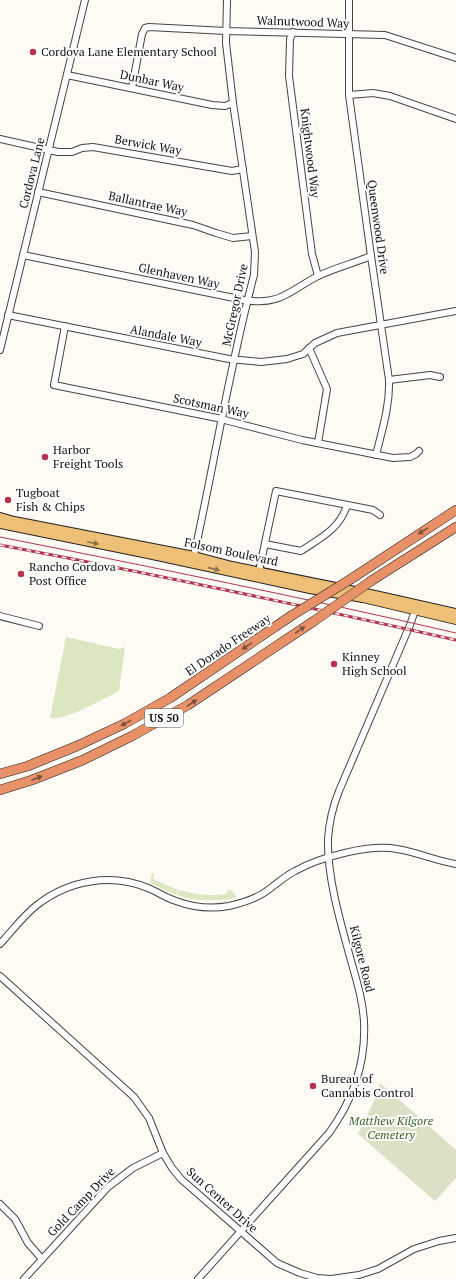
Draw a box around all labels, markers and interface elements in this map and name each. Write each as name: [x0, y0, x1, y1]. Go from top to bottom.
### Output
street label: Walnutwood Way: [257, 12, 350, 31]
place label: Cordova Lane Elementary School: [41, 44, 217, 59]
marker: Cordova Lane Elementary School: [28, 47, 38, 57]
street label: Dunbar Way: [119, 66, 186, 95]
street label: Knightwood Way: [298, 107, 324, 200]
street label: Berwick Way: [113, 131, 184, 158]
street label: Cordova Lane: [15, 136, 48, 210]
street label: Queenwood Drive: [364, 179, 393, 275]
street label: Ballantrae Way: [107, 188, 190, 219]
street label: Glenhaven Way: [137, 260, 222, 292]
street label: McGregor Drive: [218, 262, 251, 348]
street label: Alandale Way: [129, 321, 204, 350]
street label: Scotsman Way: [172, 390, 251, 421]
place label: Harbor Freight Tools: [53, 442, 123, 471]
marker: Harbor Freight Tools: [40, 452, 50, 462]
place label: Tugboat Fish & Chips: [16, 485, 85, 514]
marker: Tugboat Fish & Chips: [3, 495, 13, 505]
one-way arrow: [417, 527, 429, 534]
street label: Folsom Boulevard: [183, 534, 280, 569]
one-way arrow: [87, 541, 99, 547]
place label: Rancho Cordova Post Office: [29, 559, 116, 588]
one-way arrow: [208, 566, 221, 572]
marker: Rancho Cordova Post Office: [16, 569, 26, 579]
street label: El Dorado Freeway: [182, 610, 274, 679]
one-way arrow: [294, 627, 305, 634]
one-way arrow: [242, 642, 253, 650]
place label: Kinney High School: [342, 649, 407, 678]
marker: Kinney High School: [329, 659, 339, 669]
one-way arrow: [186, 699, 197, 707]
road number: US 50: [145, 709, 183, 727]
one-way arrow: [120, 719, 132, 726]
one-way arrow: [31, 774, 43, 780]
street label: Kilgore Road: [347, 924, 378, 994]
place label: Bureau of Cannabis Control: [321, 1071, 414, 1100]
marker: Bureau of Cannabis Control: [308, 1081, 318, 1091]
park label: Matthew Kilgore Cemetery: [348, 1113, 434, 1142]
street label: Gold Camp Drive: [44, 1164, 117, 1239]
street label: Sun Center Drive: [184, 1164, 261, 1236]

